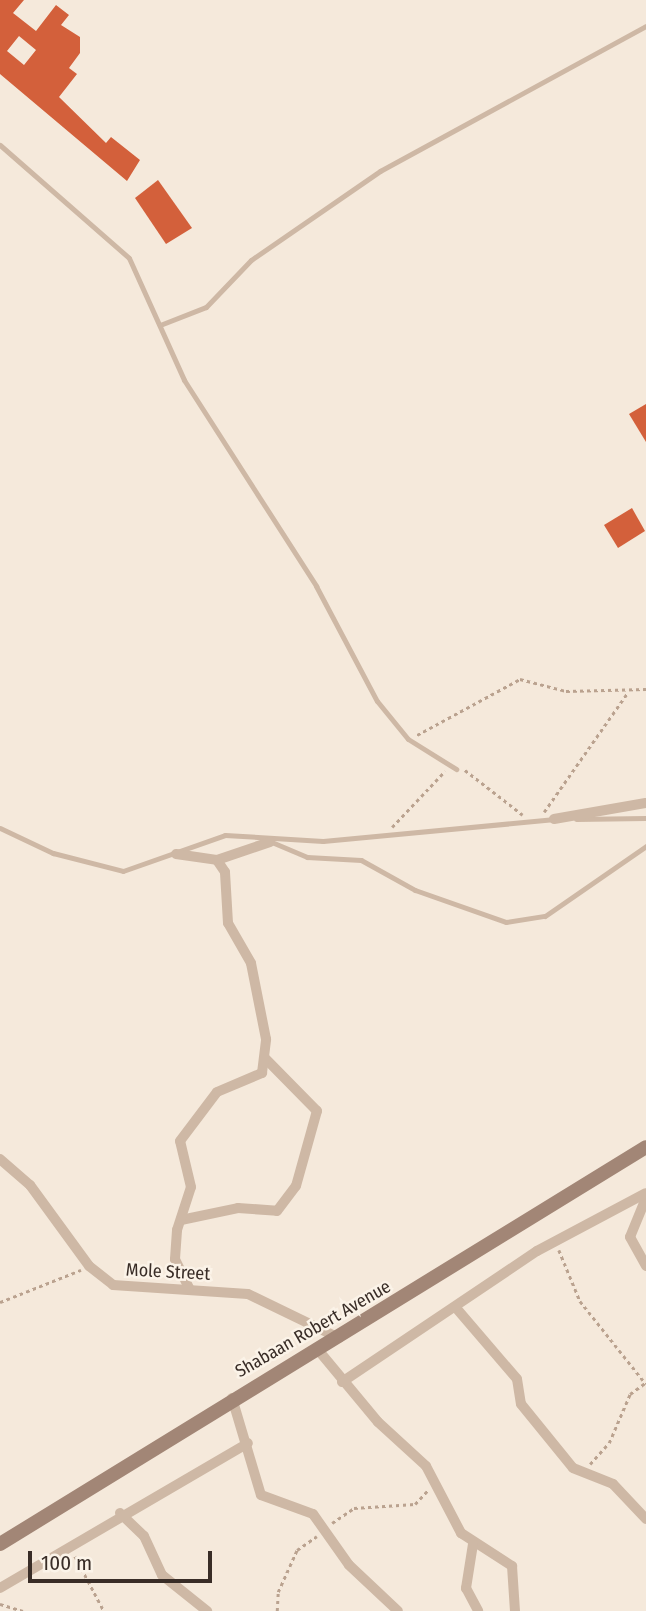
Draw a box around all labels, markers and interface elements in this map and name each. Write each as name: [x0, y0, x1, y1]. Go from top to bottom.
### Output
street label: Mole Street: [125, 1259, 211, 1285]
street label: Shabaan Robert Avenue: [231, 1276, 395, 1382]
scale bar: [32, 1538, 215, 1582]
text: 100 m: [41, 1550, 92, 1576]

